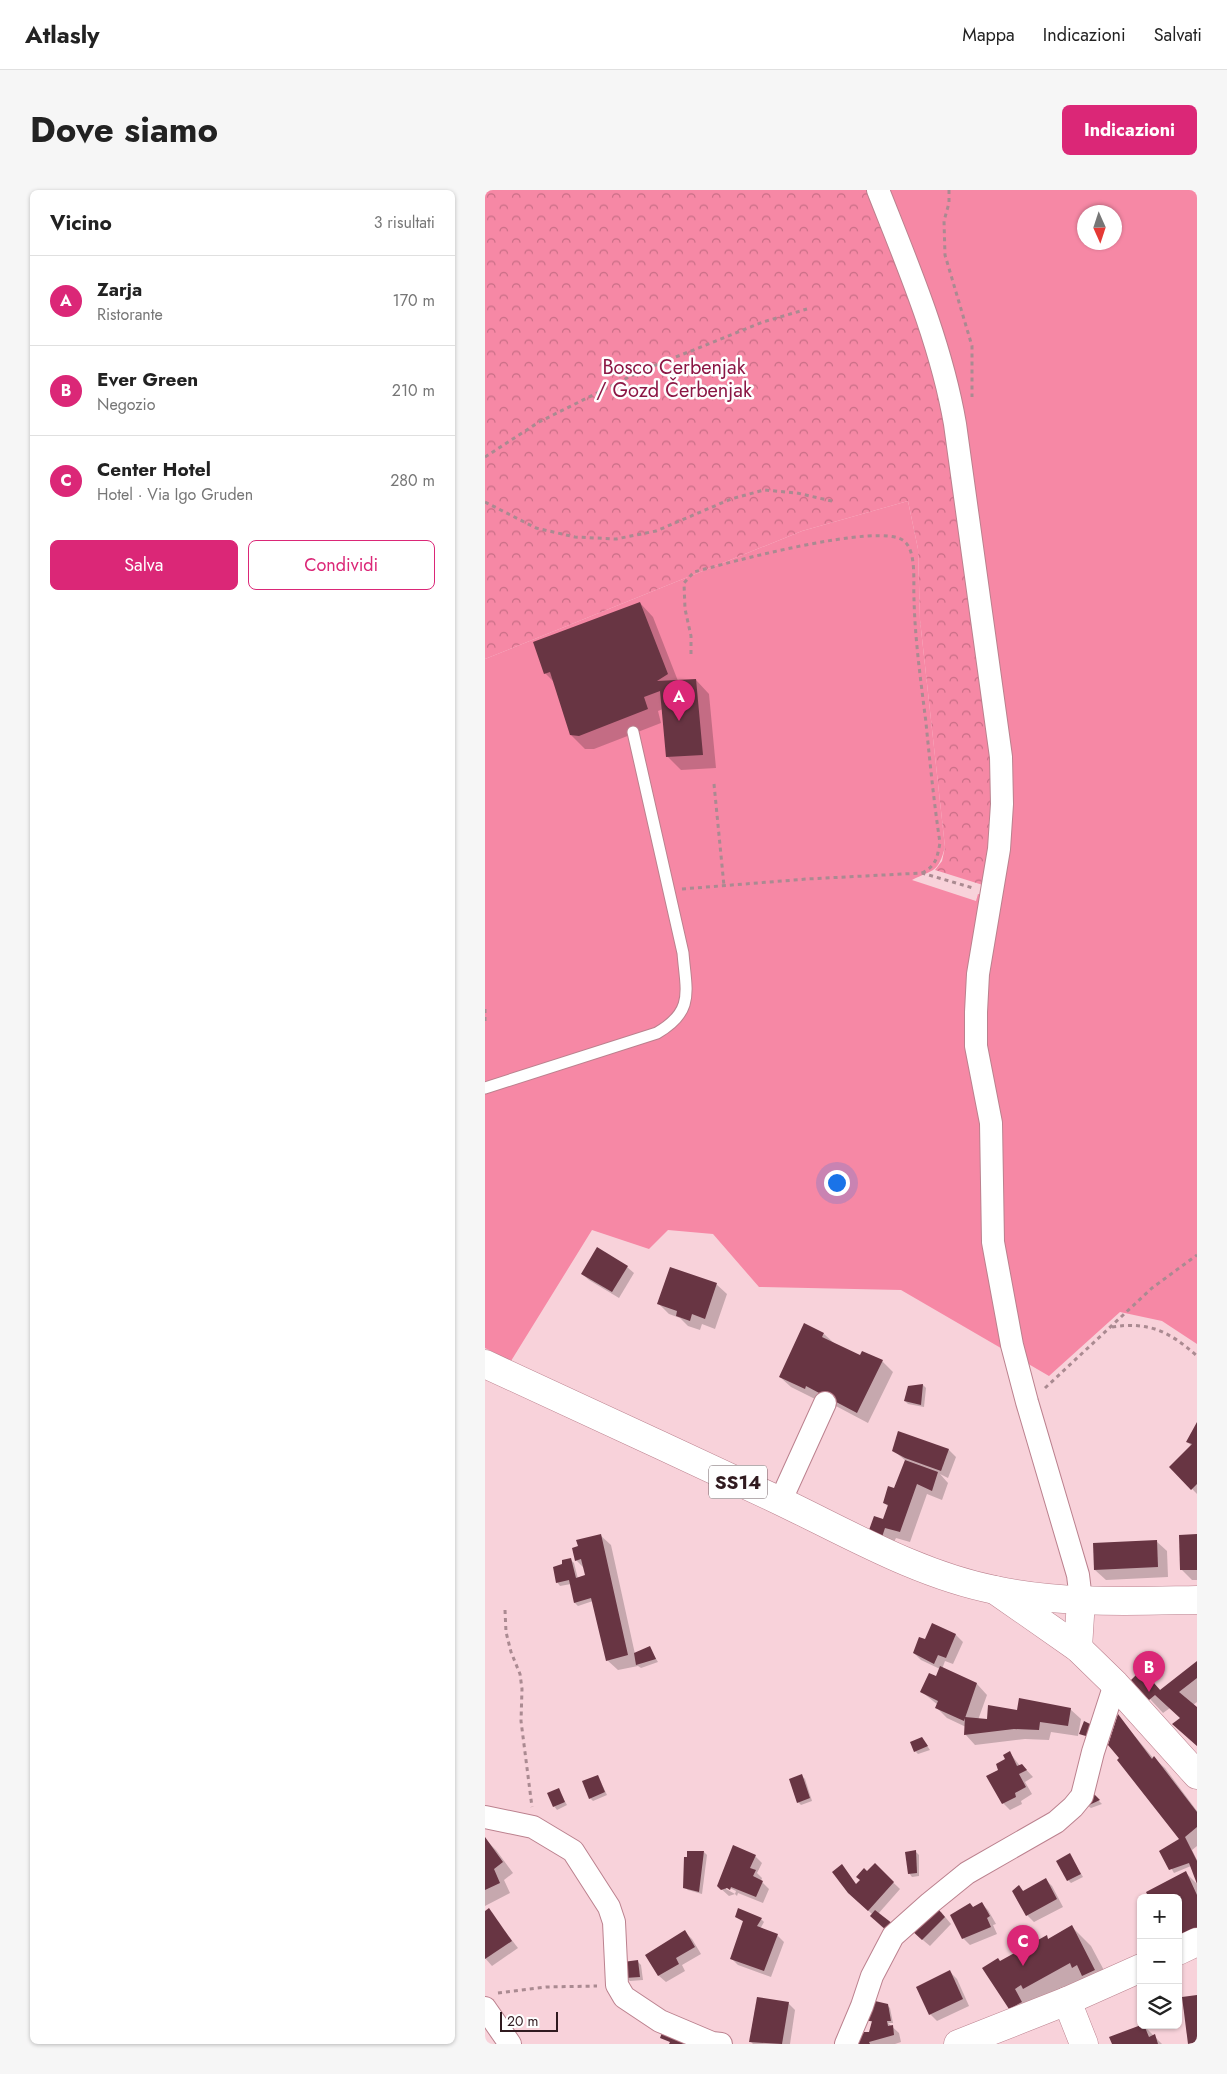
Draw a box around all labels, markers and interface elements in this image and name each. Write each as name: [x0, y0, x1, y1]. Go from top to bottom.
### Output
text: Atlasly: [25, 17, 100, 52]
text: Mappa: [962, 22, 1015, 48]
text: Indicazioni: [1043, 22, 1126, 48]
text: Salvati: [1154, 22, 1202, 48]
text: Dove siamo: [30, 105, 218, 155]
button: Indicazioni: [1062, 105, 1197, 155]
north arrow: [1077, 205, 1122, 250]
text: Vicino: [50, 208, 112, 238]
text: 3 risultati: [374, 211, 435, 234]
text: Zarja: [97, 276, 142, 303]
text: A: [60, 289, 72, 312]
text: 170 m: [393, 289, 435, 312]
text: Ristorante: [97, 303, 163, 326]
park label: Bosco Cerbenjak / Gozd Čerbenjak: [596, 353, 752, 405]
text: Ever Green: [97, 366, 198, 393]
text: B: [61, 379, 71, 402]
text: 210 m: [392, 379, 435, 402]
text: Negozio: [97, 393, 156, 416]
text: Center Hotel: [97, 456, 211, 483]
text: C: [60, 469, 72, 492]
text: 280 m: [390, 469, 435, 492]
text: Hotel · Via Igo Gruden: [97, 483, 253, 506]
button: Salva: [50, 540, 238, 590]
button: Condividi: [248, 540, 435, 590]
pin: A: [663, 680, 695, 721]
your location: [824, 1170, 850, 1196]
road number: SS14: [709, 1465, 767, 1498]
pin: B: [1133, 1651, 1165, 1692]
map controls: [1137, 1894, 1182, 2029]
button: +: [1137, 1894, 1182, 1939]
pin: C: [1007, 1925, 1039, 1966]
button: −: [1137, 1939, 1182, 1984]
button: layers: [1137, 1984, 1182, 2029]
scale bar: [500, 2009, 557, 2032]
text: 20 m: [507, 2011, 539, 2031]

